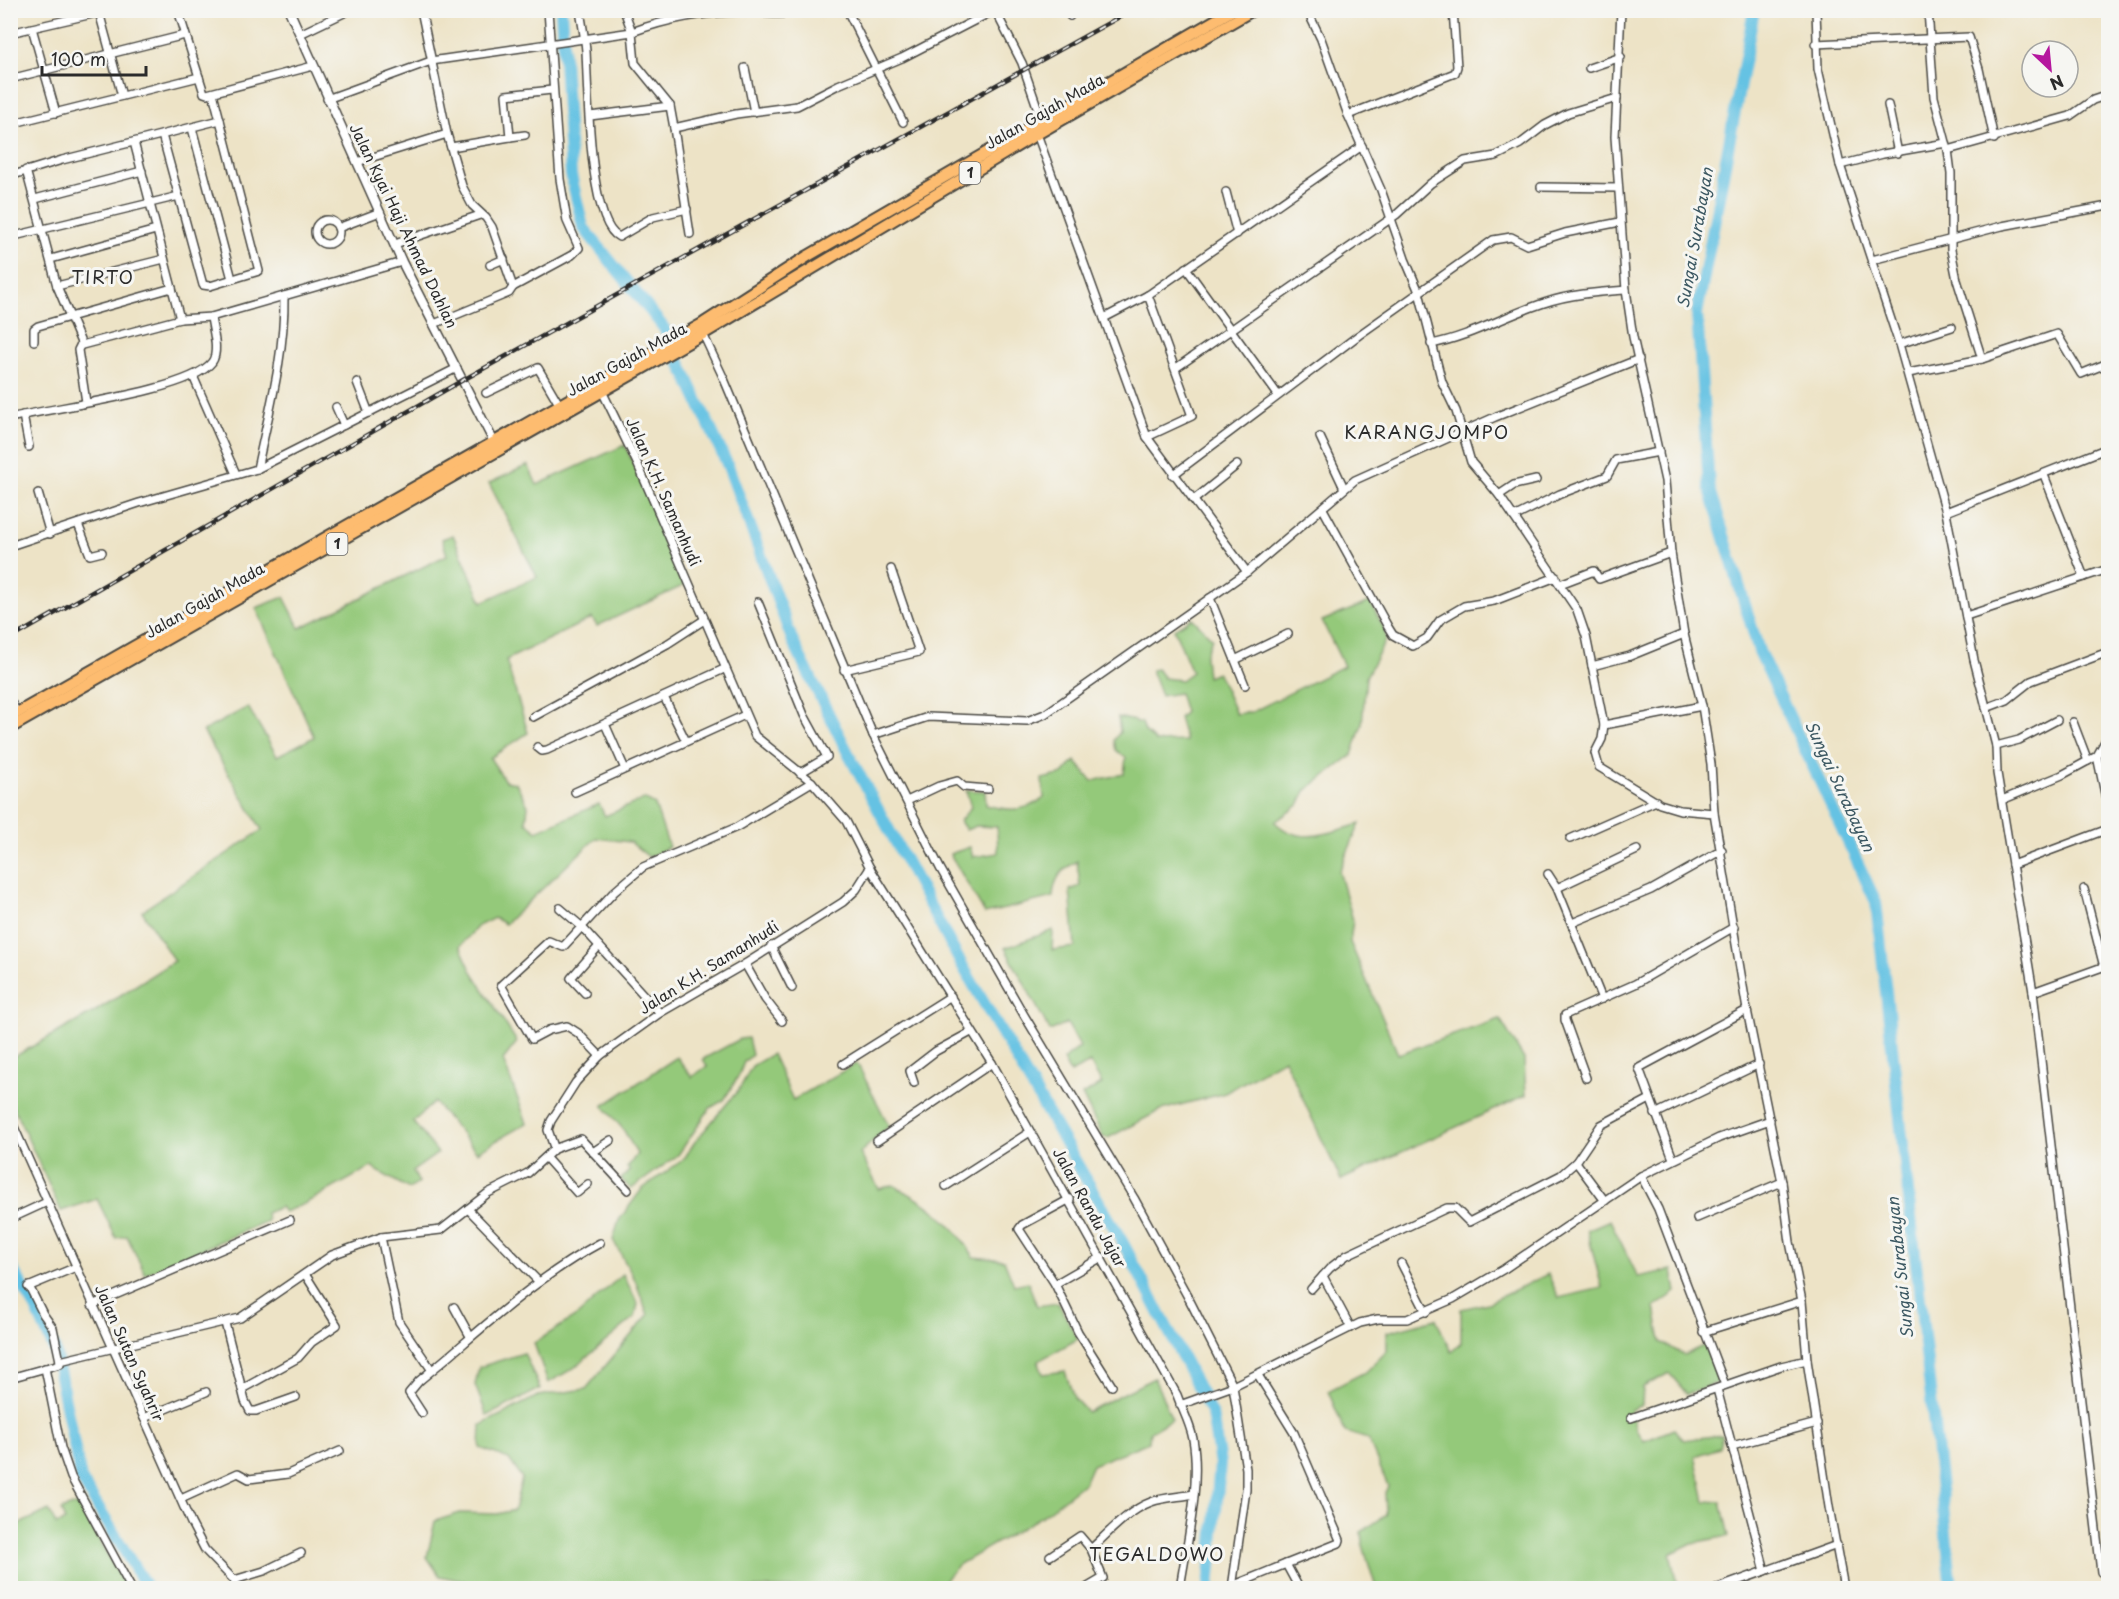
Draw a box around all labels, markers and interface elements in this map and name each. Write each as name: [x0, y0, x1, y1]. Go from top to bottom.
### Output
scale bar: [42, 39, 146, 77]
north arrow: [2020, 39, 2080, 99]
text: 100 m: [51, 45, 106, 72]
street label: Jalan Gajah Mada: [980, 67, 1109, 154]
text: N: [2046, 70, 2068, 97]
street label: Jalan Kyai Haji Ahmad Dahlan: [345, 119, 464, 332]
road number: 1: [960, 162, 980, 184]
water label: Sungai Surabayan: [1670, 164, 1718, 310]
district label: TIRTO: [71, 263, 135, 290]
street label: Jalan Gajah Mada: [562, 316, 691, 401]
street label: Jalan K.H. Samanhudi: [621, 413, 708, 569]
district label: KARANGJOMPO: [1344, 418, 1510, 445]
road number: 1: [326, 533, 348, 555]
street label: Jalan Gajah Mada: [140, 556, 269, 643]
water label: Sungai Surabayan: [1800, 716, 1882, 856]
street label: Jalan K.H. Samanhudi: [634, 914, 782, 1019]
street label: Jalan Randu Jajar: [1048, 1143, 1133, 1272]
water label: Sungai Surabayan: [1880, 1195, 1918, 1340]
street label: Jalan Sutan Syahrir: [90, 1280, 171, 1425]
district label: TEGALDOWO: [1089, 1540, 1225, 1567]

